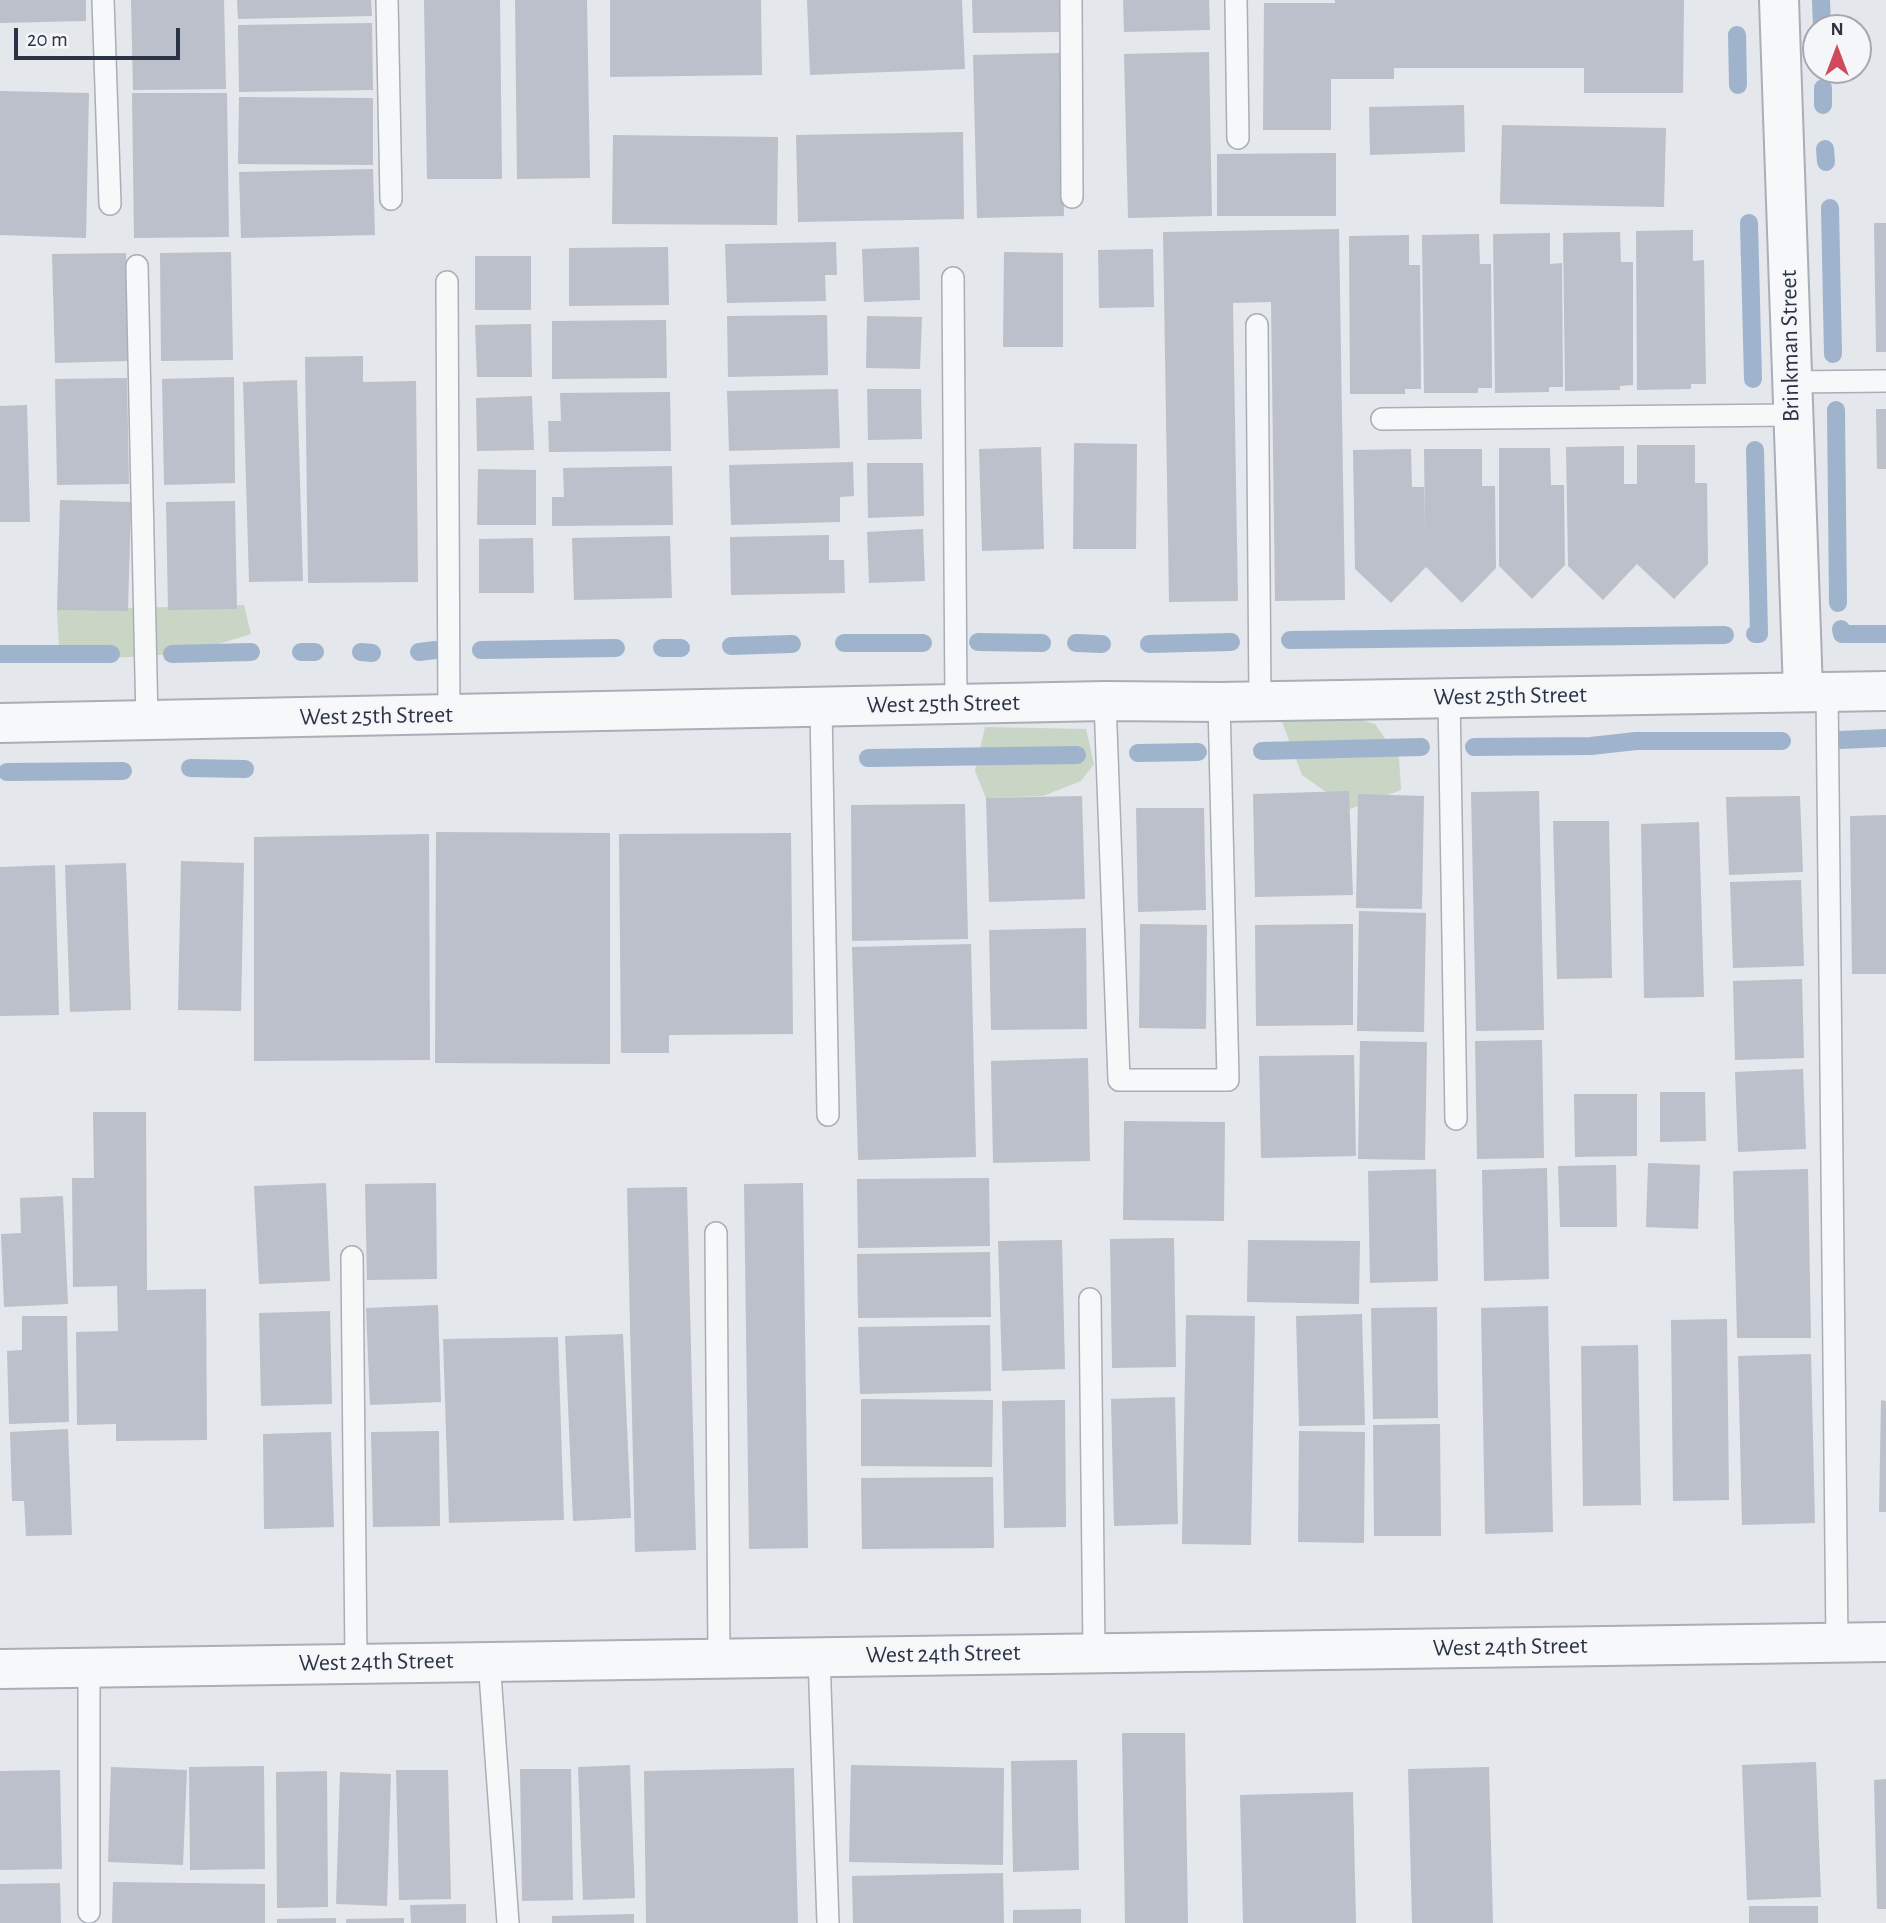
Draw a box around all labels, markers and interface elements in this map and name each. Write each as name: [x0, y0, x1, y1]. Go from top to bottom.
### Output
scale bar: [18, 14, 184, 58]
north arrow: [1802, 14, 1872, 84]
text: N: [1830, 20, 1844, 39]
text: 20 m: [27, 29, 68, 50]
street label: Brinkman Street: [1774, 270, 1806, 422]
street label: West 25th Street: [1433, 680, 1587, 712]
street label: West 25th Street: [866, 688, 1020, 720]
street label: West 25th Street: [299, 700, 453, 732]
street label: West 24th Street: [1432, 1631, 1588, 1663]
street label: West 24th Street: [865, 1638, 1021, 1670]
street label: West 24th Street: [298, 1646, 454, 1678]

